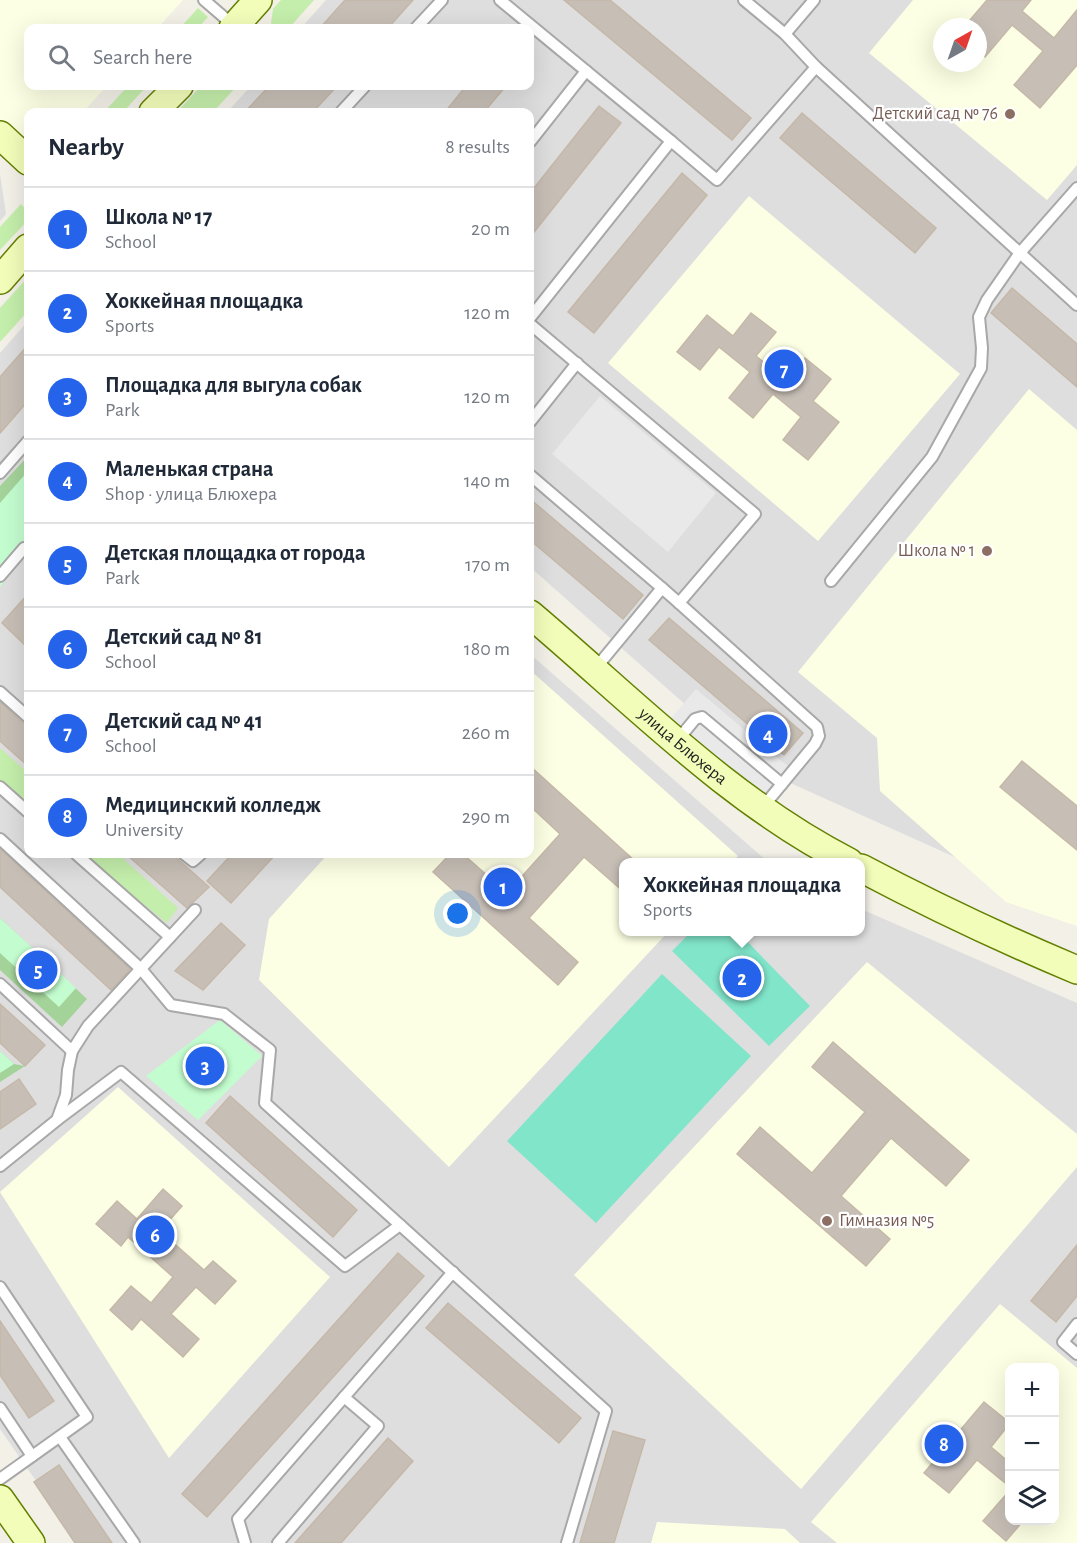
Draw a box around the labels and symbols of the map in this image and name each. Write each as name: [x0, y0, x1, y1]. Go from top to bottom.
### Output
north arrow: [933, 18, 987, 72]
place label: Детский сад № 76: [872, 105, 998, 123]
marker: Детский сад № 76: [1003, 107, 1017, 121]
pin: 7: [764, 346, 804, 392]
place label: Школа № 1: [897, 542, 975, 560]
marker: Школа № 1: [980, 544, 994, 558]
street label: улица Блюхера: [634, 704, 730, 788]
pin: 4: [748, 712, 788, 756]
pin: 1: [484, 864, 522, 910]
your location: [443, 899, 472, 928]
pin: 5: [18, 948, 57, 992]
pin: 2: [722, 956, 762, 1000]
pin: 3: [186, 1044, 224, 1088]
pin: 6: [136, 1212, 174, 1258]
place label: Гимназия №5: [839, 1212, 934, 1230]
marker: Гимназия №5: [820, 1214, 834, 1228]
pin: 8: [924, 1422, 964, 1466]

